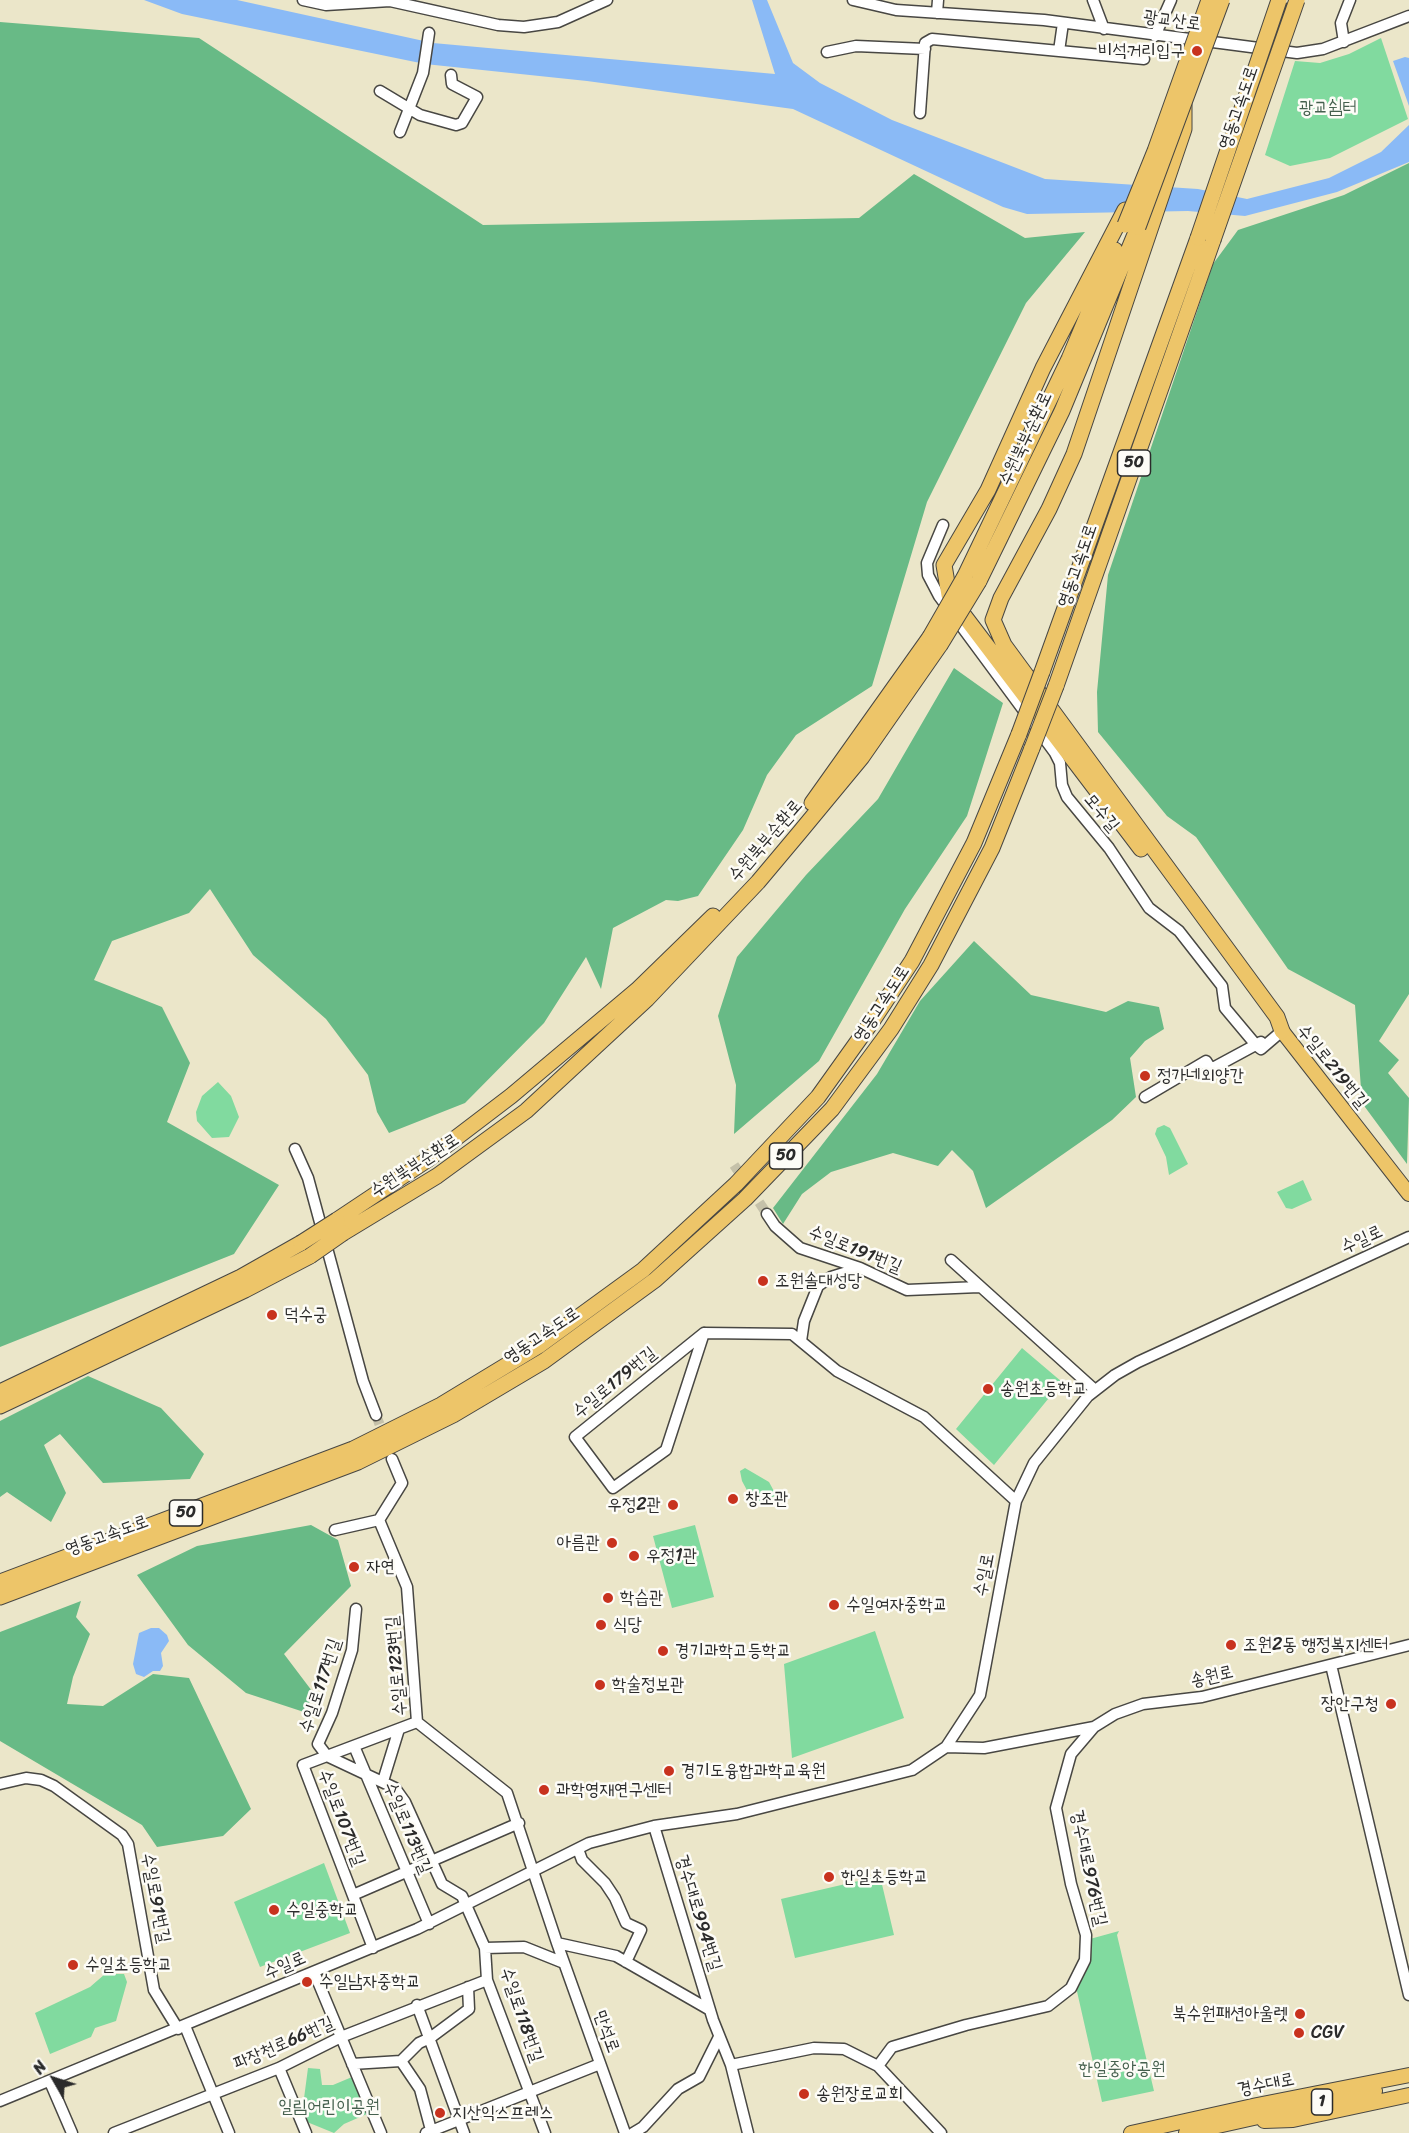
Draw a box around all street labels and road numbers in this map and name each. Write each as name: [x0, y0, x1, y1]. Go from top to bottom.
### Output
street label: 광교산로: [1142, 6, 1202, 36]
street label: 영동고속도로: [1215, 63, 1263, 153]
street label: 수원북부순환로: [995, 388, 1057, 490]
road number: 50: [1118, 450, 1150, 476]
street label: 영동고속도로: [1054, 521, 1102, 611]
street label: 모수길: [1079, 789, 1123, 837]
street label: 수원북부순환로: [725, 796, 807, 886]
street label: 영동고속도로: [849, 962, 915, 1046]
street label: 수일로219번길: [1292, 1021, 1372, 1113]
street label: 수원북부순환로: [367, 1129, 463, 1203]
road number: 50: [770, 1143, 802, 1169]
street label: 수일로191번길: [805, 1221, 905, 1279]
street label: 수일로: [1338, 1221, 1386, 1259]
street label: 영동고속도로: [500, 1303, 584, 1369]
street label: 수일로179번길: [569, 1343, 661, 1423]
road number: 50: [170, 1500, 202, 1526]
street label: 영동고속도로: [62, 1511, 152, 1561]
street label: 수일로: [970, 1552, 1000, 1598]
street label: 수일로123번길: [382, 1615, 412, 1717]
street label: 수일로117번길: [296, 1636, 346, 1736]
street label: 송원로: [1188, 1662, 1236, 1692]
street label: 수일로107번길: [313, 1767, 369, 1869]
street label: 수일로113번길: [378, 1779, 436, 1877]
street label: 경수대로976번길: [1065, 1808, 1111, 1928]
street label: 수일로91번길: [136, 1851, 174, 1945]
street label: 경수대로994번길: [670, 1852, 726, 1974]
street label: 수일로: [261, 1948, 309, 1984]
street label: 수일로118번길: [495, 1965, 547, 2065]
street label: 만석로: [588, 2008, 624, 2056]
street label: 파장천로66번길: [231, 2012, 337, 2076]
street label: 경수대로: [1236, 2069, 1296, 2101]
road number: 1: [1312, 2089, 1332, 2115]

